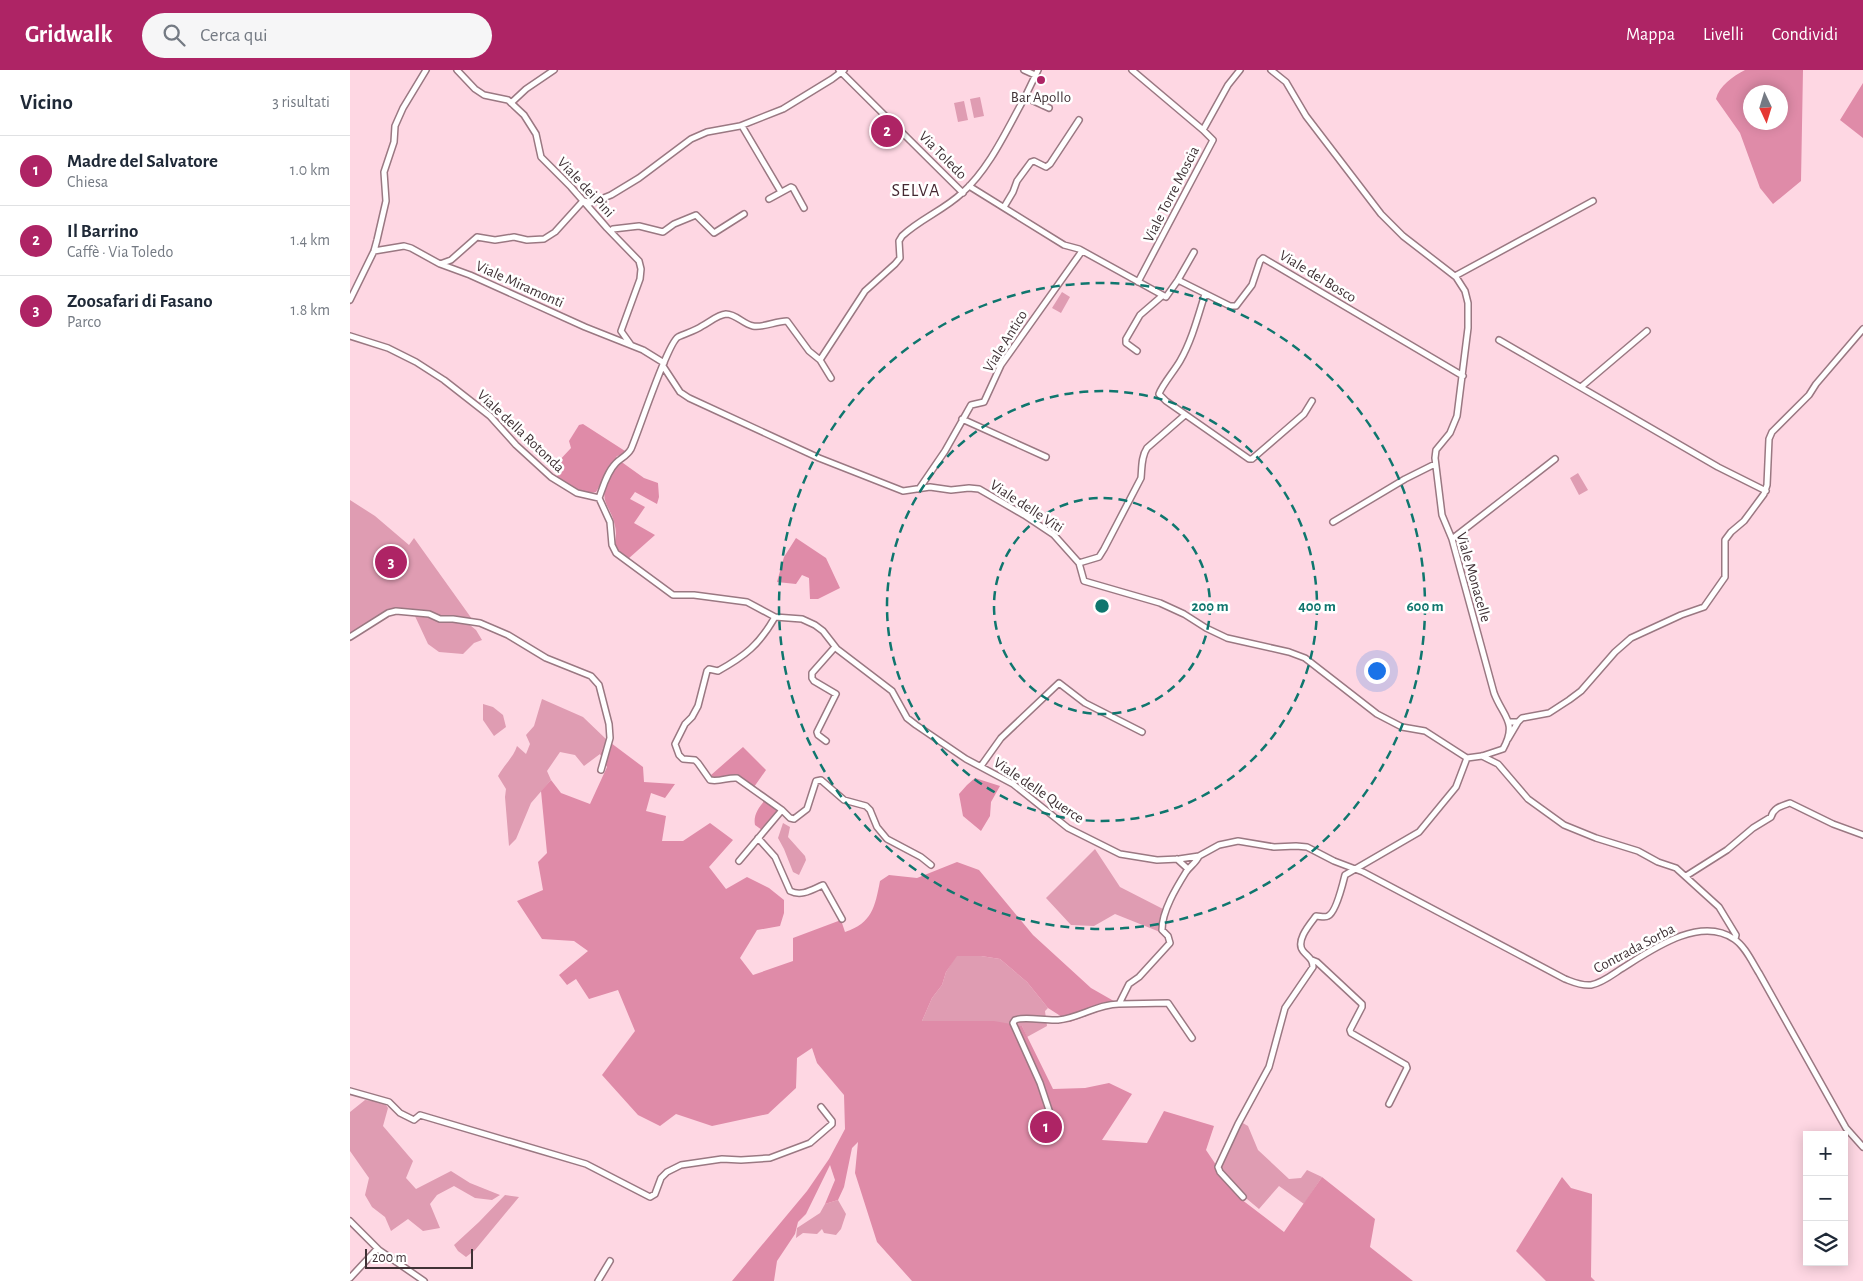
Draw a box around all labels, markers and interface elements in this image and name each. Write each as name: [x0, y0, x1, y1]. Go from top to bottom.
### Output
search box: [142, 13, 492, 58]
icon: search: [160, 21, 188, 49]
text: Gridwalk: [25, 23, 112, 47]
text: Cerca qui: [200, 26, 268, 45]
text: Mappa: [1626, 26, 1675, 44]
text: Livelli: [1703, 26, 1744, 44]
text: Condividi: [1772, 26, 1838, 44]
marker: Bar Apollo: [1035, 74, 1047, 86]
north arrow: [1743, 85, 1788, 130]
place label: Bar Apollo: [1011, 90, 1071, 105]
text: Vicino: [20, 92, 73, 113]
text: 3 risultati: [272, 94, 330, 110]
pin: 2: [871, 112, 903, 150]
street label: Via Toledo: [916, 128, 970, 182]
street label: Viale Torre Moscia: [1141, 144, 1202, 245]
text: Madre del Salvatore: [67, 152, 218, 171]
street label: Viale dei Pini: [554, 155, 617, 220]
text: 1: [33, 162, 39, 178]
text: 1.0 km: [290, 162, 330, 178]
text: Chiesa: [67, 174, 108, 190]
district label: SELVA: [892, 182, 940, 200]
text: Il Barrino: [67, 222, 138, 241]
text: 2: [32, 232, 40, 248]
text: 1.4 km: [290, 232, 330, 248]
text: Caffè · Via Toledo: [67, 244, 173, 260]
street label: Viale del Bosco: [1277, 248, 1359, 305]
street label: Viale Miramonti: [474, 258, 566, 311]
text: Zoosafari di Fasano: [67, 292, 213, 311]
text: 3: [33, 302, 39, 318]
text: 1.8 km: [291, 302, 330, 318]
street label: Viale Antico: [981, 308, 1030, 375]
text: Parco: [67, 314, 101, 330]
street label: Viale della Rotonda: [474, 387, 567, 475]
street label: Viale delle Viti: [987, 477, 1066, 536]
street label: Viale Monacelle: [1454, 531, 1494, 624]
pin: 3: [375, 543, 407, 581]
centre of rings: [1093, 597, 1111, 615]
text: 200 m: [1191, 599, 1229, 614]
text: 400 m: [1298, 599, 1336, 614]
text: 600 m: [1406, 599, 1444, 614]
your location: [1364, 658, 1390, 684]
street label: Viale delle Querce: [991, 755, 1087, 826]
street label: Contrada Sorba: [1591, 921, 1677, 976]
pin: 1: [1030, 1108, 1062, 1146]
map controls: [1803, 1131, 1848, 1266]
button: +: [1803, 1131, 1848, 1176]
button: −: [1803, 1176, 1848, 1221]
button: layers: [1803, 1221, 1848, 1266]
scale bar: [365, 1246, 472, 1269]
text: 200 m: [372, 1251, 407, 1265]

